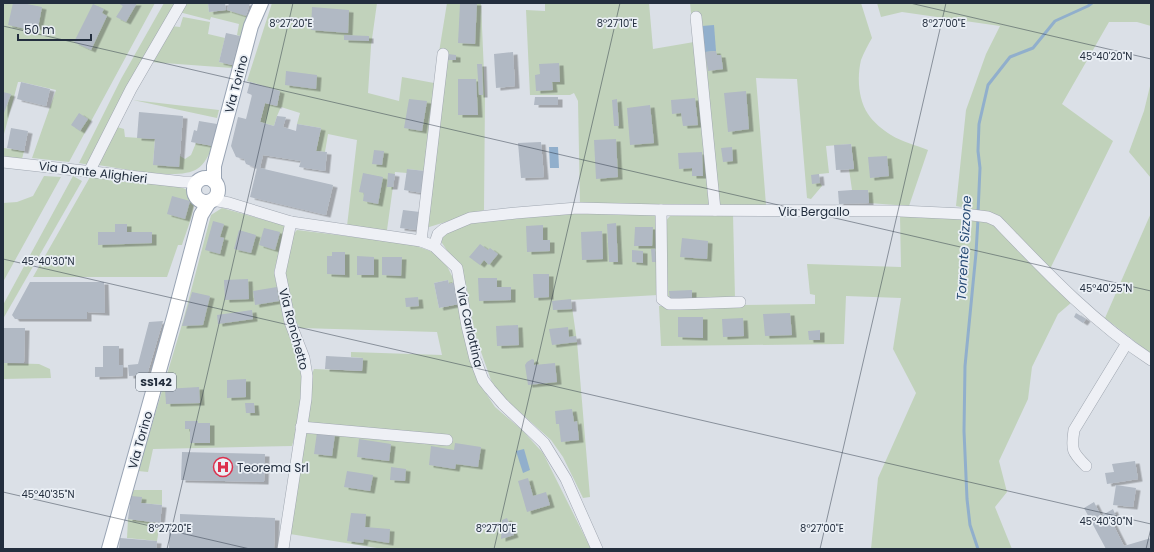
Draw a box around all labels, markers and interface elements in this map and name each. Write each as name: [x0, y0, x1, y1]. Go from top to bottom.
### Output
scale bar: [18, 16, 91, 42]
text: 8°27'20"E: [269, 16, 313, 31]
text: 8°27'10"E: [597, 16, 637, 31]
text: 8°27'00"E: [922, 16, 966, 31]
text: 50 m: [24, 21, 55, 38]
text: 45°40'20"N: [1080, 49, 1132, 64]
street label: Via Torino: [220, 53, 252, 115]
street label: Via Dante Alighieri: [38, 157, 148, 187]
water label: Torrente Sizzone: [952, 195, 976, 301]
street label: Via Bergallo: [778, 203, 850, 220]
text: 45°40'30"N: [22, 254, 74, 269]
text: 45°40'25"N: [1080, 281, 1132, 296]
street label: Via Carlottina: [452, 285, 488, 369]
street label: Via Ronchetto: [275, 286, 313, 372]
road number: SS142: [136, 373, 176, 391]
street label: Via Torino: [124, 409, 156, 471]
hospital icon: Teorema Srl: [212, 456, 234, 478]
place label: Teorema Srl: [237, 459, 309, 476]
text: 45°40'35"N: [22, 487, 74, 502]
text: 45°40'30"N: [1080, 514, 1132, 529]
text: 8°27'20"E: [148, 521, 192, 536]
text: 8°27'10"E: [476, 521, 516, 536]
text: 8°27'00"E: [800, 521, 844, 536]

